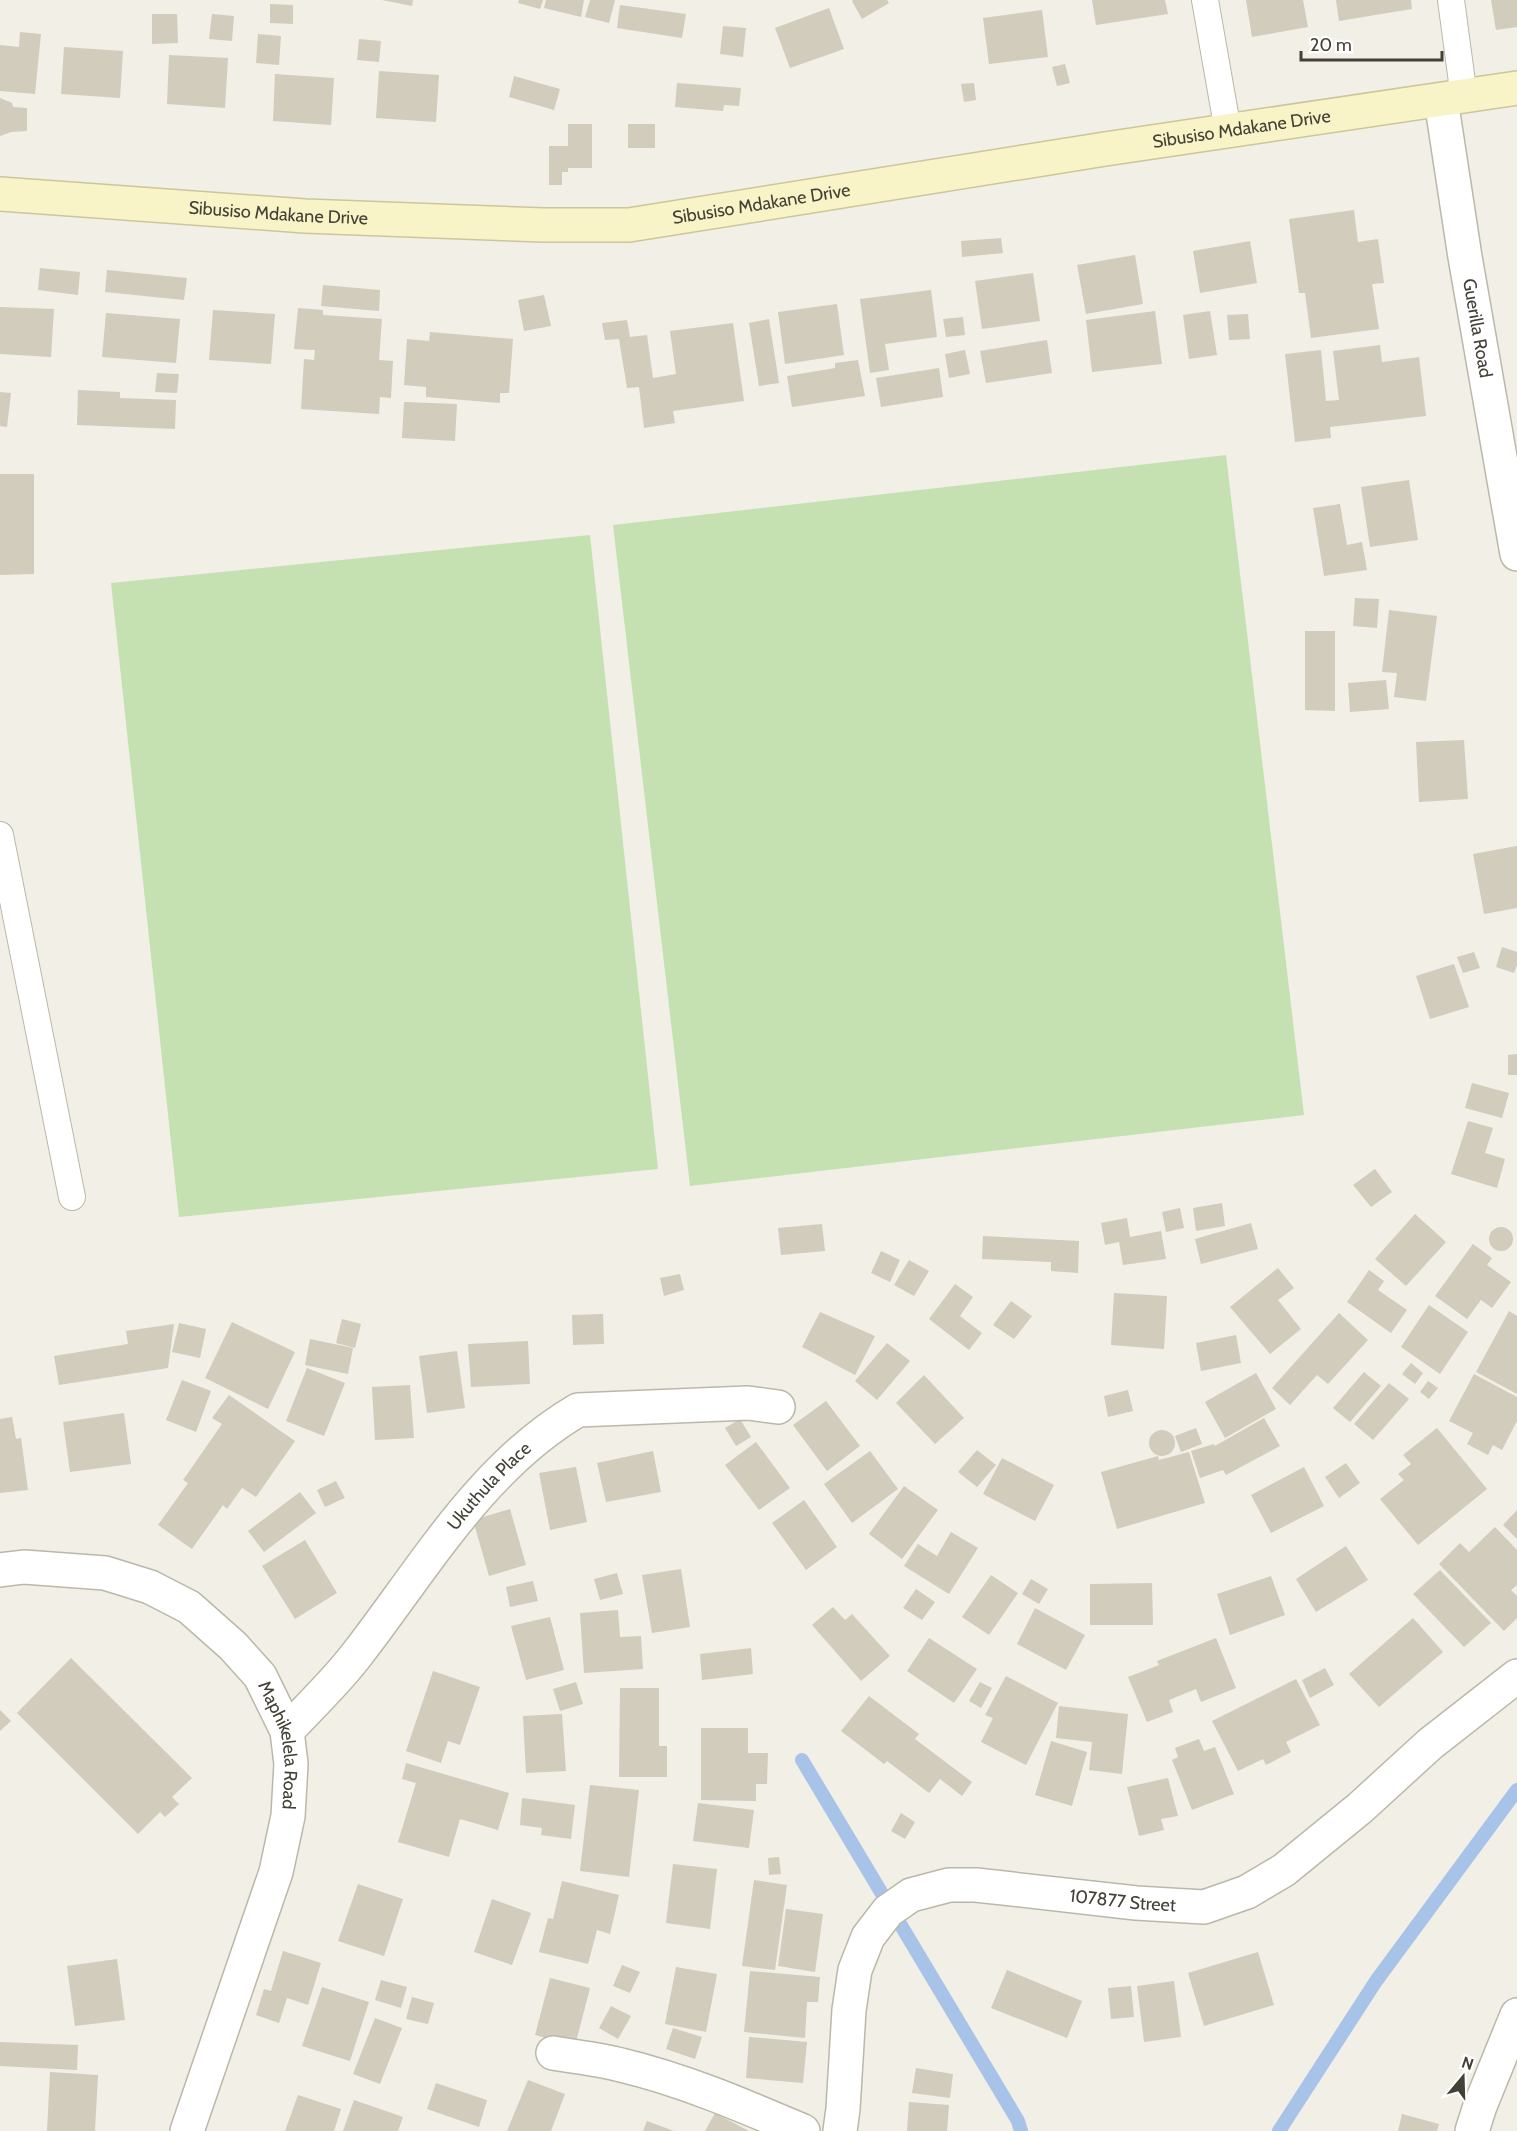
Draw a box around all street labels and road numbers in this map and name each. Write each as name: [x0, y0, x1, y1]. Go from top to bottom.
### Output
street label: Sibusiso Mdakane Drive: [1151, 105, 1332, 153]
street label: Sibusiso Mdakane Drive: [671, 179, 852, 229]
street label: Sibusiso Mdakane Drive: [188, 197, 368, 229]
street label: Guerilla Road: [1458, 277, 1497, 379]
street label: Ukuthula Place: [442, 1437, 535, 1535]
street label: Maphikelela Road: [253, 1677, 302, 1810]
street label: 107877 Street: [1068, 1885, 1177, 1916]

